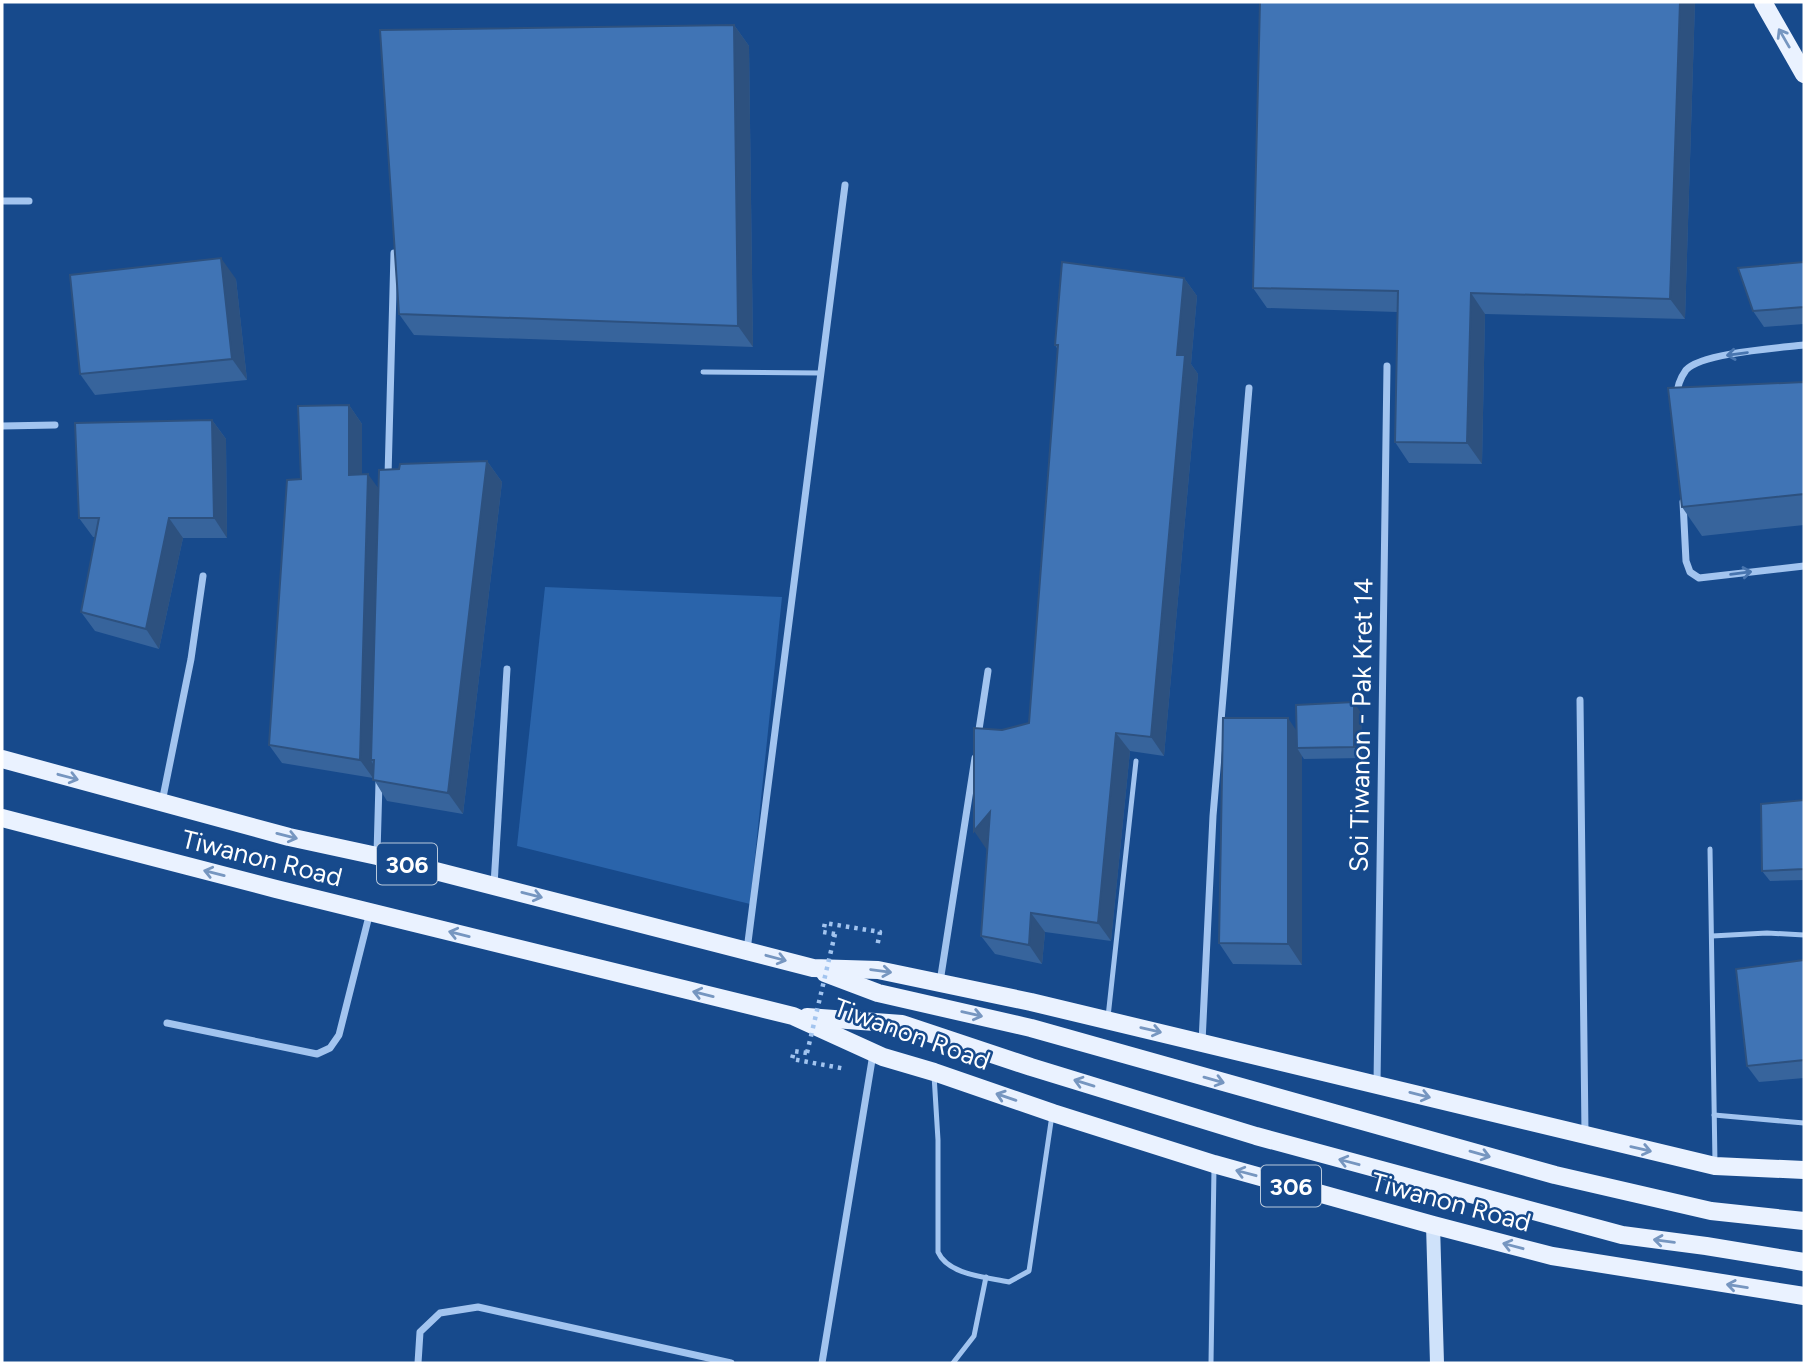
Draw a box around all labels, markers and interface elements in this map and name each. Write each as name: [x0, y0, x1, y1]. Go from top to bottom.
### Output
one-way arrow: [1777, 28, 1791, 48]
one-way arrow: [1726, 348, 1749, 361]
one-way arrow: [1729, 566, 1751, 579]
street label: Soi Tiwanon - Pak Kret 14: [1342, 578, 1380, 872]
one-way arrow: [56, 771, 78, 784]
street label: Tiwanon Road: [179, 823, 345, 893]
one-way arrow: [275, 830, 298, 843]
road number: 306: [377, 844, 437, 884]
one-way arrow: [203, 866, 226, 879]
one-way arrow: [520, 889, 543, 902]
one-way arrow: [448, 927, 471, 940]
one-way arrow: [764, 952, 787, 965]
one-way arrow: [869, 965, 892, 978]
one-way arrow: [692, 987, 715, 1000]
street label: Tiwanon Road: [829, 991, 995, 1077]
one-way arrow: [960, 1008, 983, 1022]
one-way arrow: [1139, 1024, 1162, 1037]
one-way arrow: [1203, 1074, 1225, 1087]
one-way arrow: [1073, 1076, 1095, 1088]
one-way arrow: [1408, 1089, 1430, 1102]
one-way arrow: [996, 1090, 1018, 1102]
one-way arrow: [1629, 1143, 1651, 1156]
one-way arrow: [1469, 1149, 1491, 1162]
one-way arrow: [1338, 1155, 1361, 1168]
street label: Tiwanon Road: [1368, 1165, 1534, 1239]
one-way arrow: [1235, 1166, 1257, 1179]
road number: 306: [1261, 1166, 1321, 1206]
one-way arrow: [1653, 1234, 1676, 1247]
one-way arrow: [1502, 1239, 1525, 1252]
one-way arrow: [1726, 1279, 1749, 1292]

